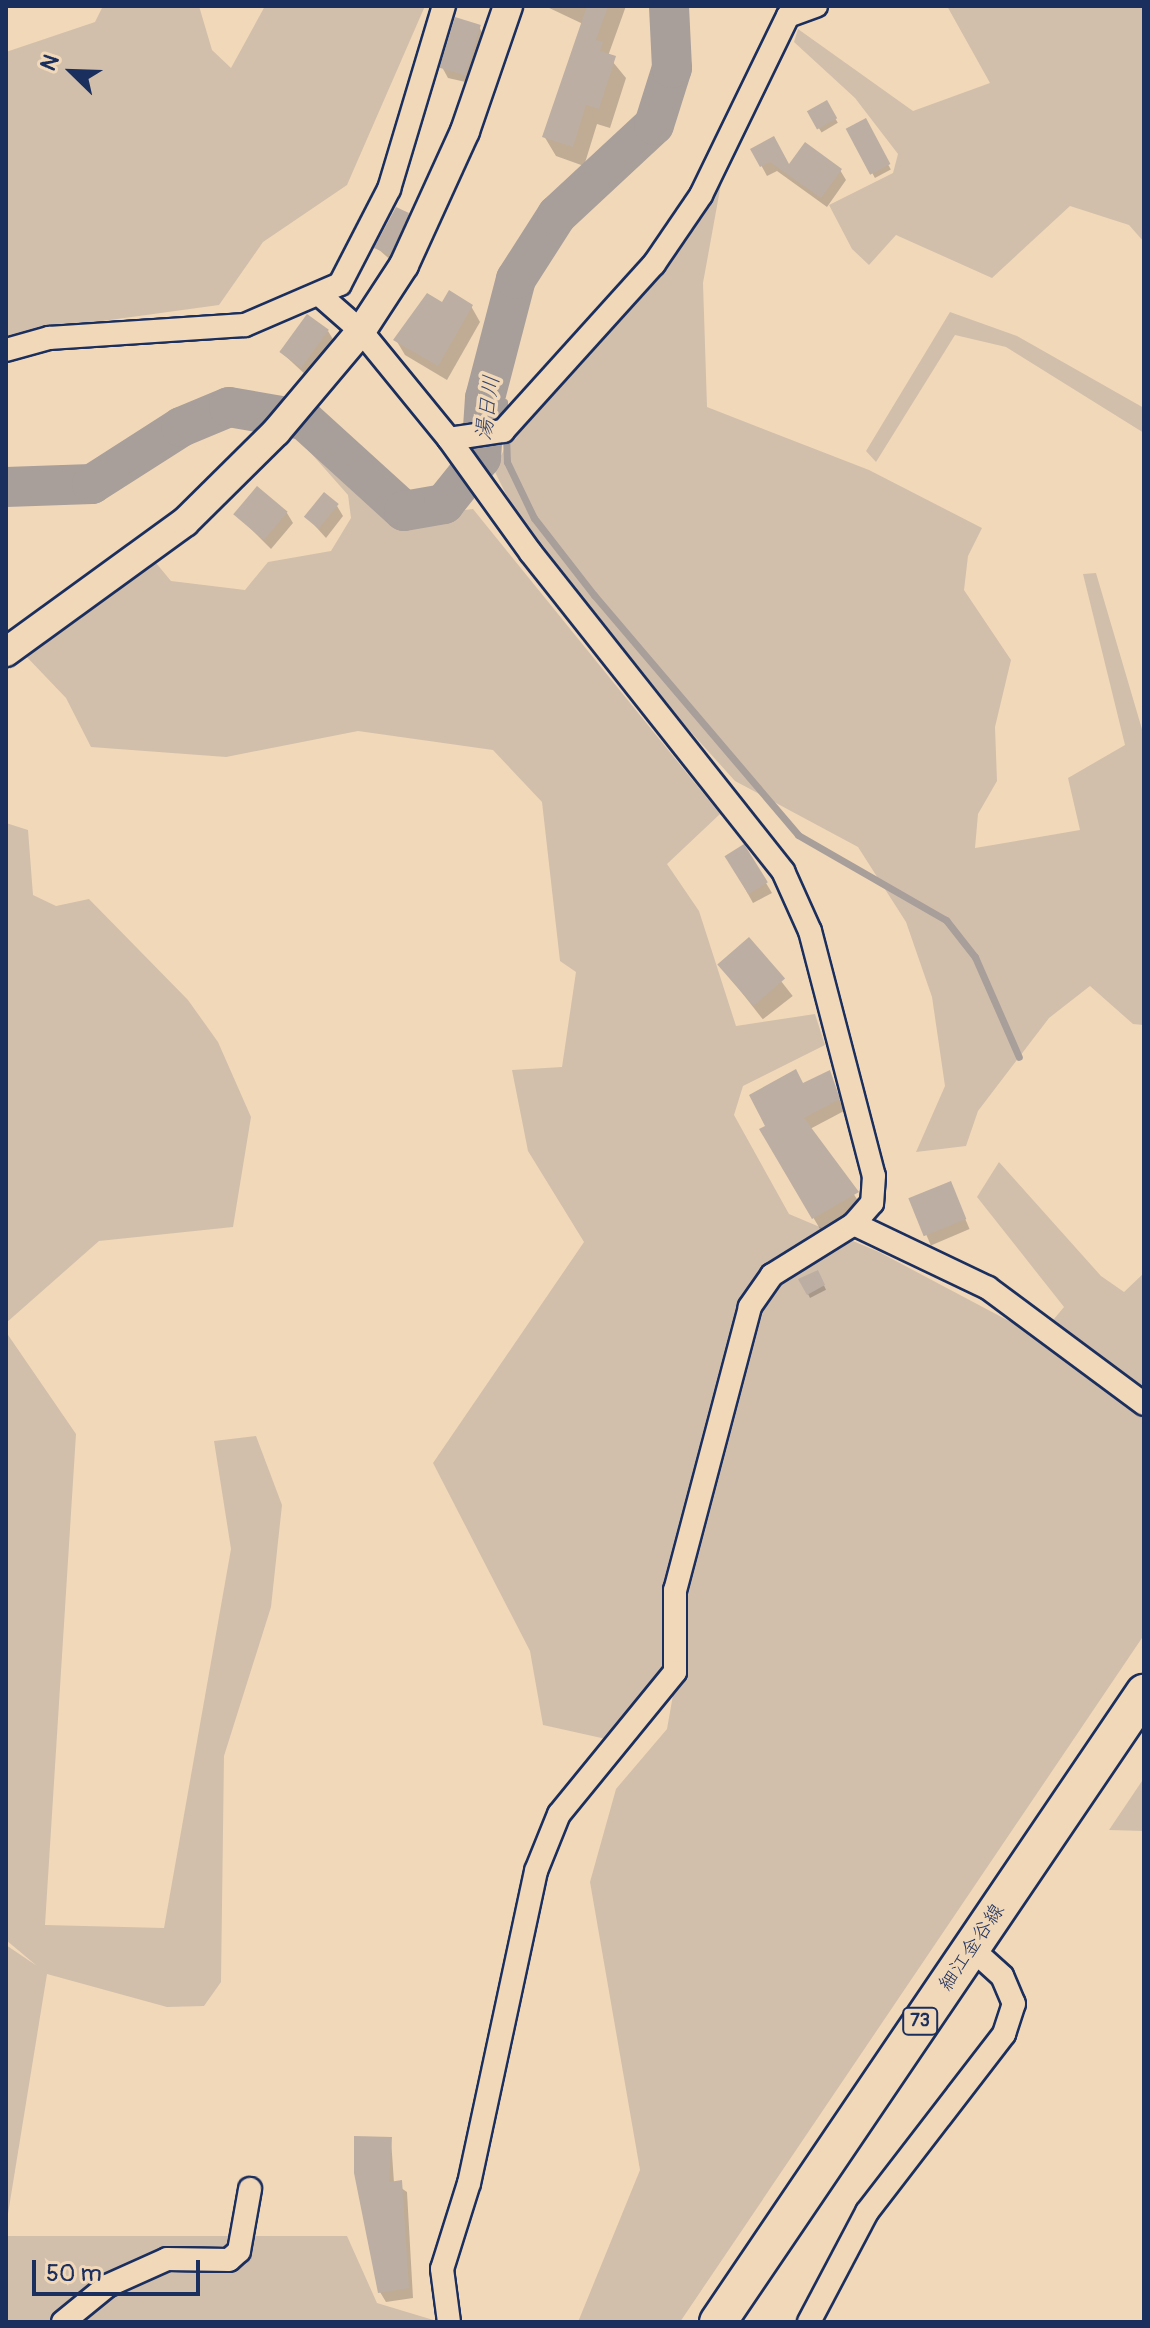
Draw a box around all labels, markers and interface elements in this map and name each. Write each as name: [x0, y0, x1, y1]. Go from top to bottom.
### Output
north arrow: [32, 32, 112, 112]
text: N: [34, 50, 66, 75]
water label: 湯日川: [470, 373, 506, 443]
street label: 細江金谷線: [933, 1899, 1009, 1995]
road number: 73: [902, 2007, 938, 2035]
scale bar: [36, 2244, 204, 2294]
text: 50 m: [46, 2259, 102, 2288]

